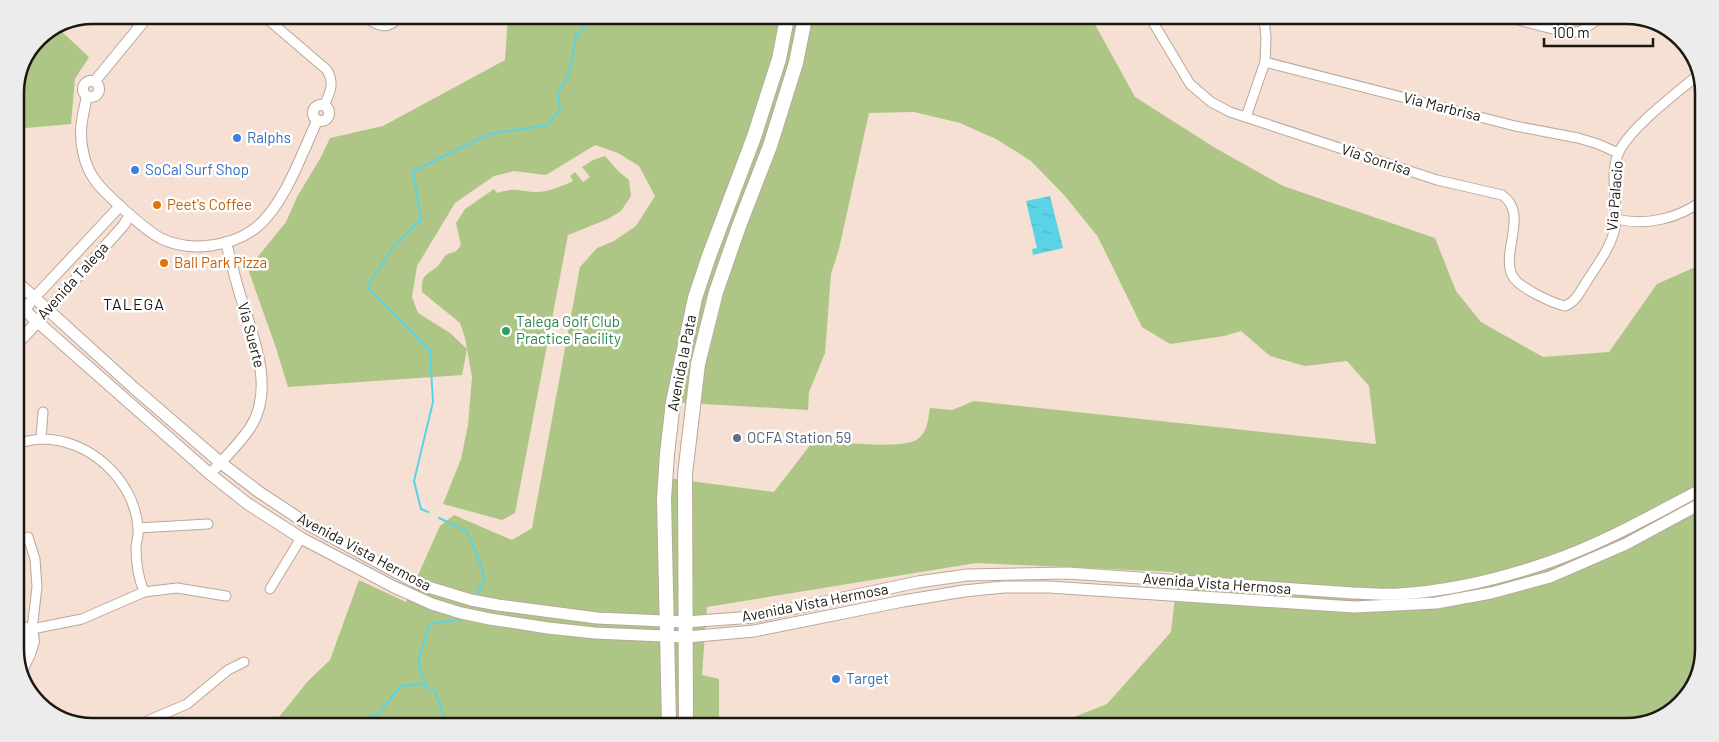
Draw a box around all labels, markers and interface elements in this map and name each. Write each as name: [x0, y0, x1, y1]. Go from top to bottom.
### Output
scale bar: [1544, 15, 1653, 47]
text: 100 m: [1552, 23, 1590, 41]
street label: Via Marbrisa: [1401, 88, 1483, 124]
place label: Ralphs: [247, 128, 291, 146]
marker: Ralphs: [231, 132, 243, 144]
street label: Via Sonrisa: [1339, 139, 1414, 179]
place label: SoCal Surf Shop: [145, 160, 249, 178]
street label: Via Palacio: [1602, 160, 1626, 232]
marker: SoCal Surf Shop: [129, 164, 141, 176]
place label: Peet's Coffee: [167, 195, 252, 213]
marker: Peet's Coffee: [151, 199, 163, 211]
street label: Avenida Talega: [33, 238, 112, 323]
place label: Ball Park Pizza: [174, 253, 267, 271]
marker: Ball Park Pizza: [158, 257, 170, 269]
district label: TALEGA: [103, 294, 165, 313]
street label: Via Suerte: [235, 300, 269, 369]
place label: Talega Golf Club Practice Facility: [516, 312, 621, 347]
street label: Avenida la Pata: [663, 313, 699, 413]
marker: Talega Golf Club Practice Facility: [500, 325, 512, 337]
place label: OCFA Station 59: [747, 428, 851, 446]
marker: OCFA Station 59: [731, 432, 743, 444]
street label: Avenida Vista Hermosa: [294, 508, 434, 594]
street label: Avenida Vista Hermosa: [1142, 569, 1292, 597]
street label: Avenida Vista Hermosa: [740, 579, 890, 625]
place label: Target: [846, 669, 889, 687]
marker: Target: [830, 673, 842, 685]

